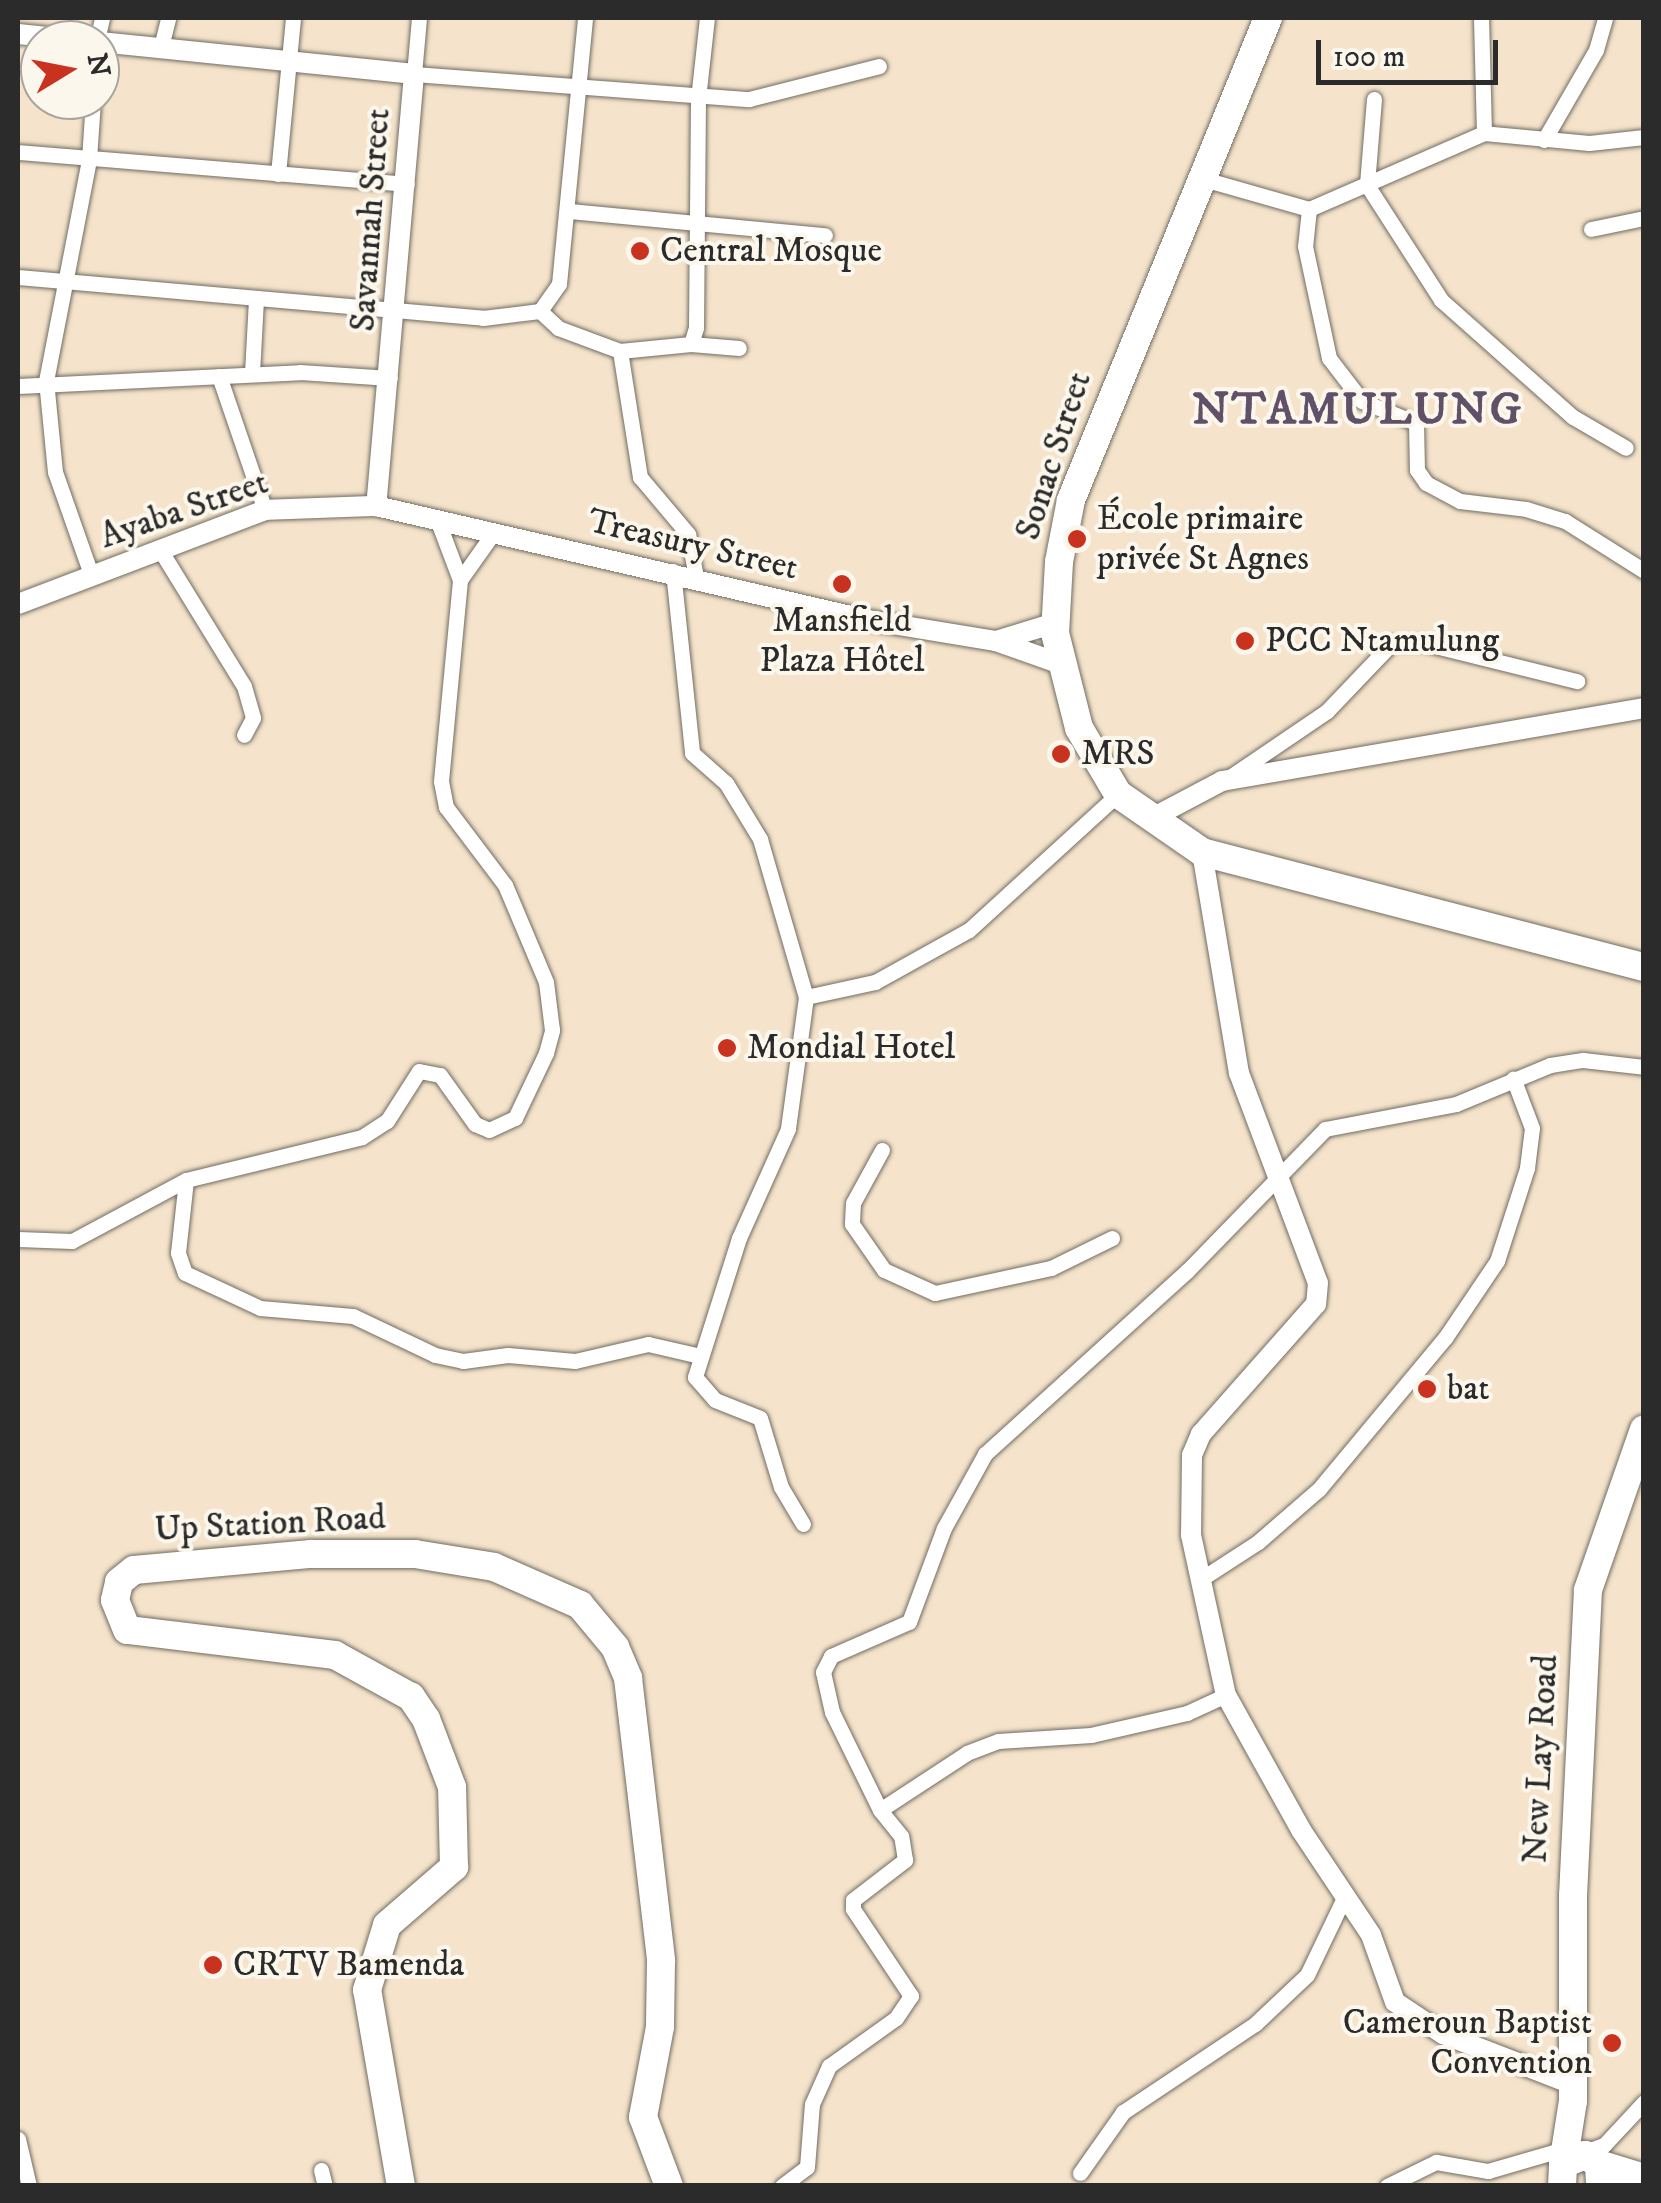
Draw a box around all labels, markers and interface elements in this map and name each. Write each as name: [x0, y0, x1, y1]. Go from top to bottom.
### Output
north arrow: [20, 20, 120, 120]
scale bar: [1321, 20, 1504, 82]
text: 100 m: [1333, 39, 1405, 76]
text: N: [79, 51, 117, 79]
street label: Savannah Street: [342, 107, 400, 333]
place label: Central Mosque: [660, 230, 882, 272]
marker: Central Mosque: [629, 240, 651, 262]
street label: Sonac Street: [1007, 367, 1101, 545]
district label: NTAMULUNG: [1192, 384, 1524, 438]
street label: Ayaba Street: [95, 462, 273, 558]
place label: École primaire privée St Agnes: [1097, 498, 1309, 580]
street label: Treasury Street: [584, 500, 802, 590]
marker: École primaire privée St Agnes: [1066, 528, 1088, 550]
marker: Mansfield Plaza Hôtel: [831, 573, 853, 595]
place label: Mansfield Plaza Hôtel: [759, 600, 925, 682]
place label: PCC Ntamulung: [1265, 620, 1499, 662]
marker: PCC Ntamulung: [1234, 630, 1256, 652]
place label: MRS: [1081, 733, 1155, 775]
marker: MRS: [1050, 743, 1072, 765]
place label: Mondial Hotel: [747, 1027, 955, 1069]
marker: Mondial Hotel: [716, 1037, 738, 1059]
place label: bat: [1447, 1368, 1489, 1410]
marker: bat: [1416, 1378, 1438, 1400]
street label: Up Station Road: [153, 1497, 387, 1551]
street label: New Lay Road: [1515, 1654, 1567, 1864]
place label: CRTV Bamenda: [233, 1944, 464, 1986]
marker: CRTV Bamenda: [202, 1954, 224, 1976]
place label: Cameroun Baptist Convention: [1343, 2002, 1592, 2084]
marker: Cameroun Baptist Convention: [1601, 2032, 1623, 2054]

